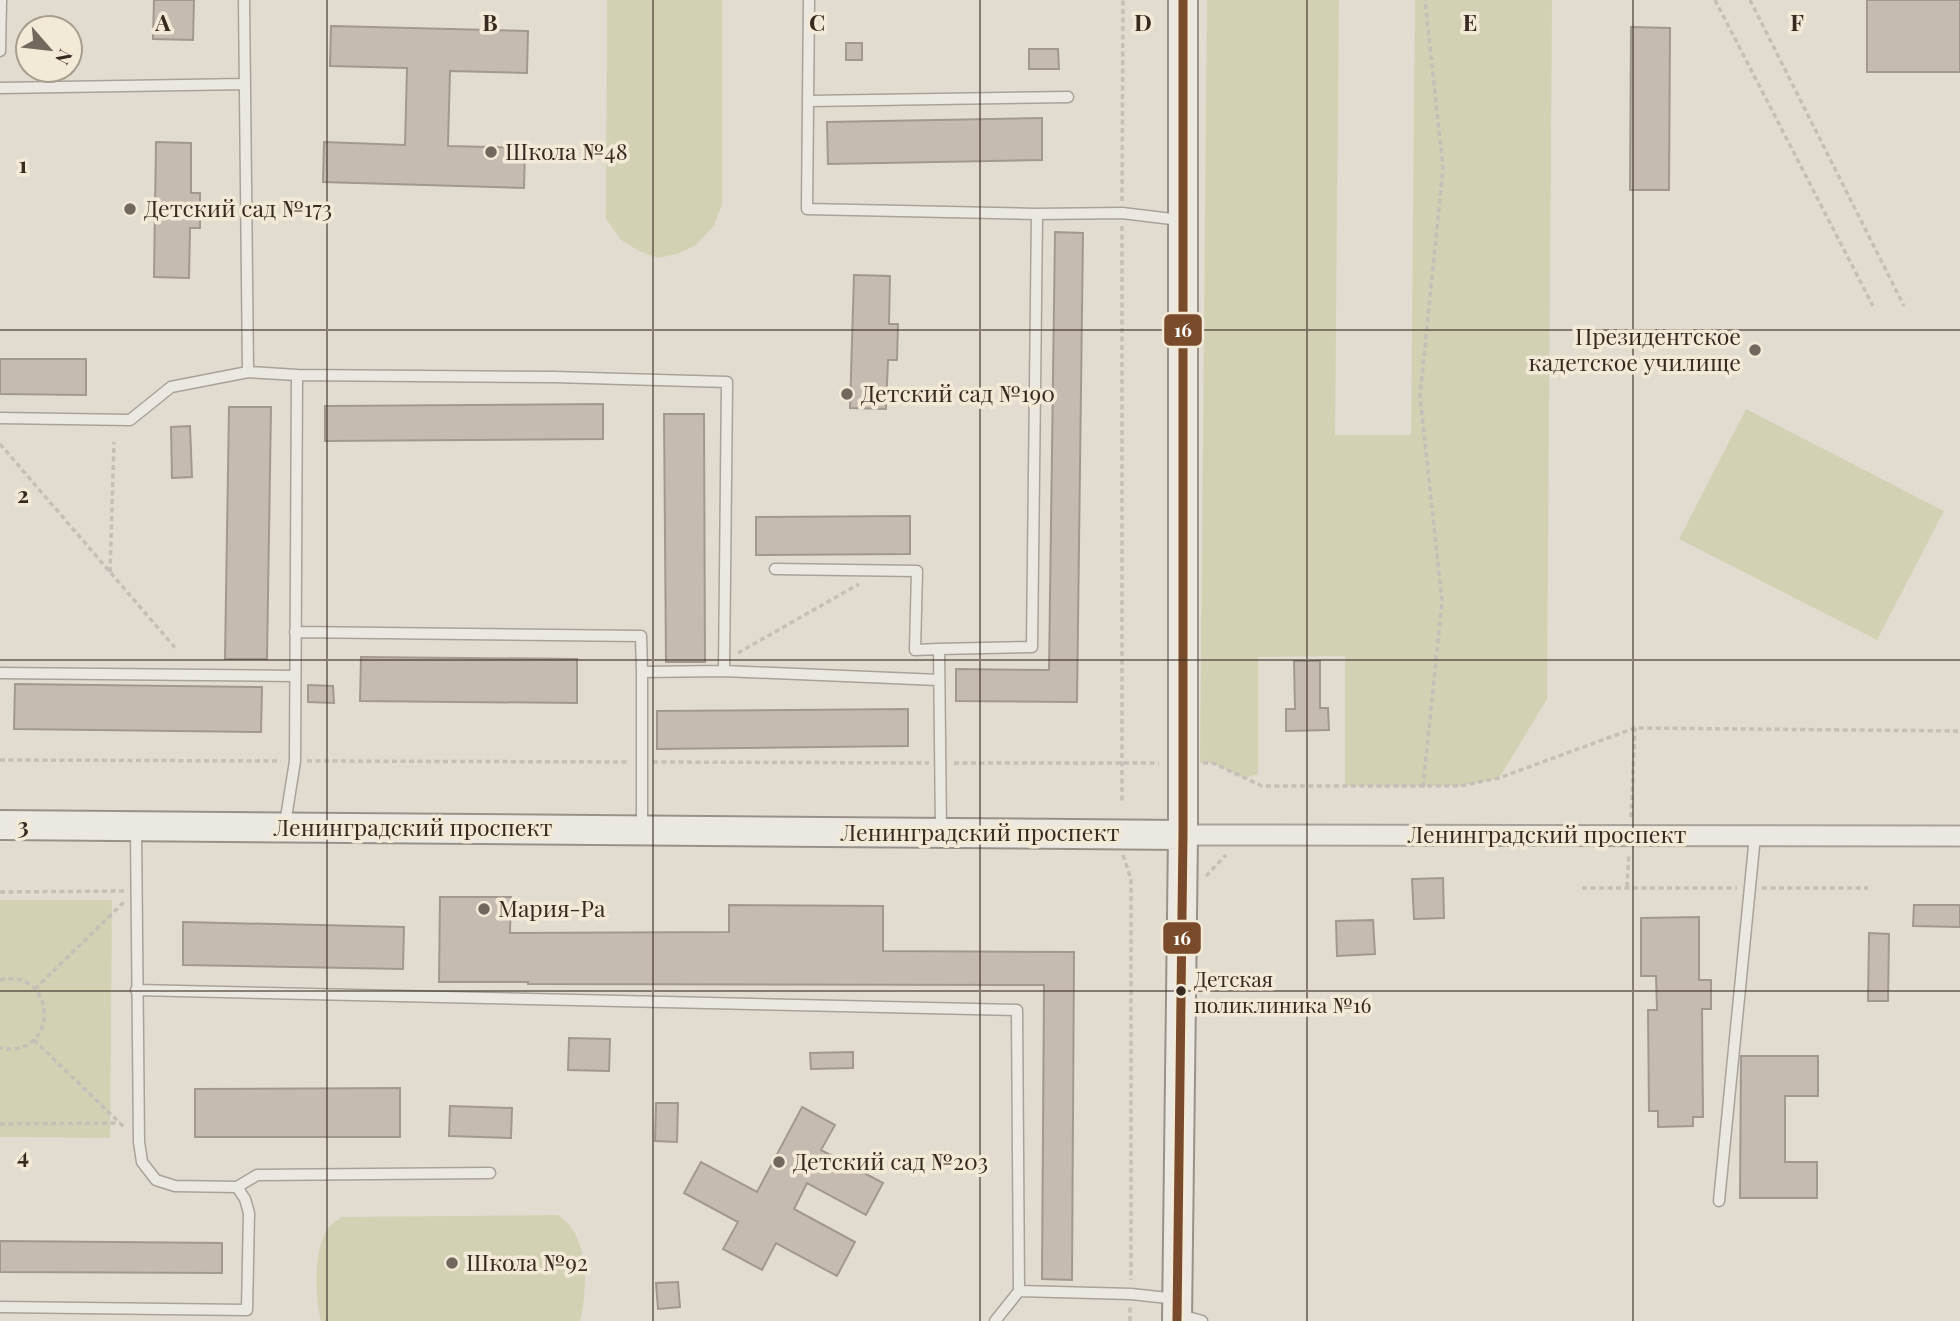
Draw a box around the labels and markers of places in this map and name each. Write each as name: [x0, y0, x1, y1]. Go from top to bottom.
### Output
place label: Школа №48: [505, 135, 628, 166]
marker: Школа №48: [483, 144, 499, 160]
place label: Детский сад №173: [144, 192, 332, 223]
marker: Детский сад №173: [122, 201, 138, 217]
place label: Президентское кадетское училище: [1529, 320, 1741, 377]
marker: Президентское кадетское училище: [1747, 342, 1763, 358]
place label: Детский сад №190: [861, 377, 1055, 408]
marker: Детский сад №190: [839, 386, 855, 402]
place label: Мария-Ра: [498, 892, 606, 923]
marker: Мария-Ра: [476, 901, 492, 917]
place label: Детская поликлиника №16: [1194, 964, 1372, 1018]
marker: Детская поликлиника №16: [1174, 984, 1188, 998]
place label: Детский сад №203: [793, 1145, 988, 1176]
marker: Детский сад №203: [771, 1154, 787, 1170]
place label: Школа №92: [466, 1246, 588, 1277]
marker: Школа №92: [444, 1255, 460, 1271]

